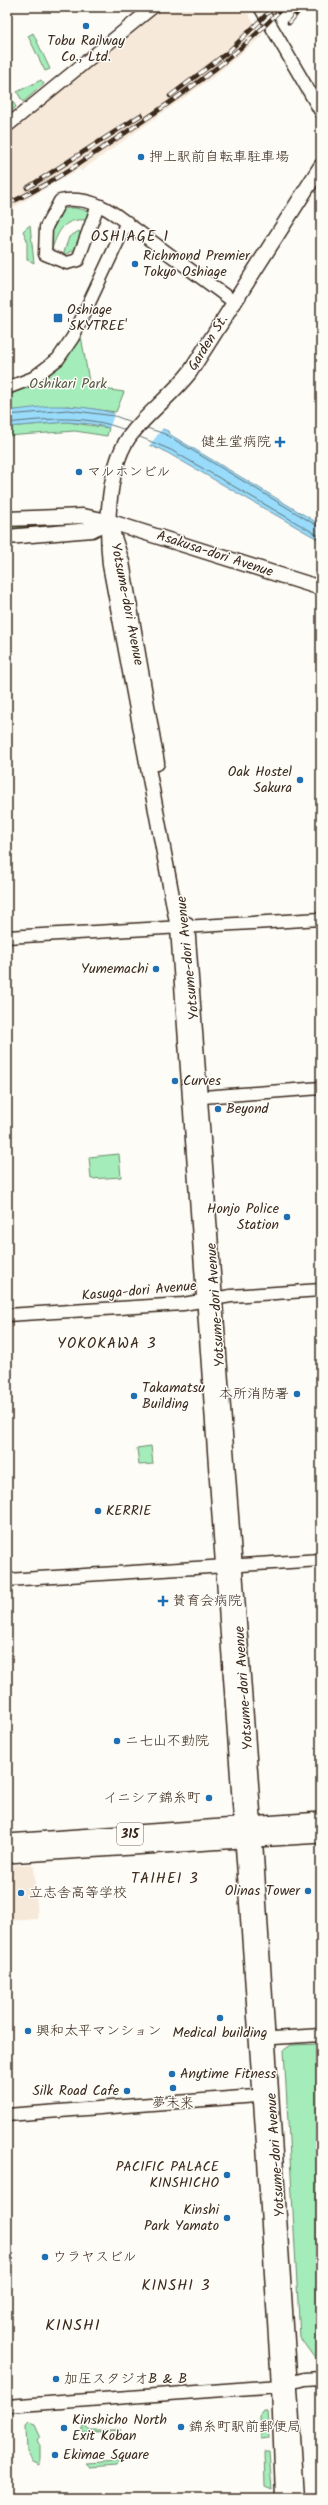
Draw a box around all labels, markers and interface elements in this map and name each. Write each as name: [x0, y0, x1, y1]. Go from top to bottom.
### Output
marker: Tobu Railway Co., Ltd.: [81, 21, 91, 31]
place label: Tobu Railway Co., Ltd.: [47, 30, 125, 68]
place label: 押上駅前自転車駐車場: [149, 146, 289, 168]
marker: 押上駅前自転車駐車場: [136, 152, 146, 162]
district label: OSHIAGE 1: [91, 225, 169, 249]
place label: Richmond Premier Tokyo Oshiage: [143, 245, 251, 283]
marker: Richmond Premier Tokyo Oshiage: [130, 259, 140, 269]
place label: Oshiage 'SKYTREE': [67, 299, 128, 337]
street label: Garden St.: [182, 311, 234, 375]
marker: Oshiage 'SKYTREE': [52, 312, 64, 324]
park label: Oshikari Park: [29, 373, 107, 395]
place label: 健生堂病院: [201, 431, 271, 453]
marker: 健生堂病院: [274, 436, 286, 448]
place label: マルホンビル: [87, 461, 170, 483]
marker: マルホンビル: [74, 467, 84, 477]
street label: Asakusa-dori Avenue: [154, 525, 277, 583]
street label: Yotsume-dori Avenue: [104, 541, 150, 668]
place label: Oak Hostel Sakura: [228, 761, 293, 799]
marker: Oak Hostel Sakura: [295, 775, 305, 785]
street label: Yotsume-dori Avenue: [170, 894, 205, 1021]
place label: Yumemachi: [81, 958, 149, 980]
marker: Yumemachi: [151, 964, 161, 974]
place label: Curves: [183, 1070, 221, 1092]
marker: Curves: [170, 1076, 180, 1086]
place label: Beyond: [226, 1098, 270, 1120]
marker: Beyond: [213, 1104, 223, 1114]
place label: Honjo Police Station: [207, 1198, 280, 1236]
marker: Honjo Police Station: [282, 1212, 292, 1222]
street label: Yotsume-dori Avenue: [201, 1241, 231, 1368]
street label: Kasuga-dori Avenue: [81, 1275, 198, 1307]
district label: YOKOKAWA 3: [57, 1332, 157, 1356]
place label: Takamatsu Building: [142, 1377, 205, 1415]
place label: 本所消防署: [219, 1383, 289, 1405]
marker: 本所消防署: [292, 1389, 302, 1399]
marker: Takamatsu Building: [129, 1391, 139, 1401]
place label: KERRIE: [106, 1500, 152, 1522]
marker: KERRIE: [93, 1506, 103, 1516]
place label: 賛育会病院: [172, 1590, 242, 1612]
marker: 賛育会病院: [157, 1595, 169, 1607]
street label: Yotsume-dori Avenue: [229, 1624, 259, 1751]
place label: ニ七山不動院: [125, 1730, 209, 1752]
marker: ニ七山不動院: [112, 1736, 122, 1746]
place label: イニシア錦糸町: [103, 1787, 201, 1809]
marker: イニシア錦糸町: [204, 1793, 214, 1803]
road number: 315: [117, 1823, 143, 1845]
district label: TAIHEI 3: [131, 1867, 199, 1891]
place label: Olinas Tower: [225, 1880, 301, 1902]
place label: 立志舎高等学校: [29, 1882, 127, 1904]
marker: Olinas Tower: [303, 1886, 313, 1896]
marker: 立志舎高等学校: [16, 1888, 26, 1898]
marker: Medical building: [215, 2013, 225, 2023]
place label: 興和太平マンション: [36, 2020, 161, 2042]
place label: Medical building: [173, 2022, 267, 2044]
marker: 興和太平マンション: [23, 2026, 33, 2036]
place label: Anytime Fitness: [180, 2063, 276, 2085]
marker: Anytime Fitness: [167, 2069, 177, 2079]
place label: Silk Road Cafe: [32, 2080, 120, 2102]
marker: 夢未来: [168, 2083, 178, 2093]
marker: Silk Road Cafe: [122, 2086, 132, 2096]
street label: Yotsume-dori Avenue: [261, 2091, 291, 2218]
place label: 夢未来: [152, 2092, 194, 2114]
place label: PACIFIC PALACE KINSHICHO: [116, 2156, 220, 2194]
marker: PACIFIC PALACE KINSHICHO: [222, 2170, 232, 2180]
place label: Kinshi Park Yamato: [144, 2199, 220, 2237]
marker: Kinshi Park Yamato: [222, 2213, 232, 2223]
place label: ウラヤスビル: [53, 2246, 137, 2268]
marker: ウラヤスビル: [40, 2252, 50, 2262]
district label: KINSHI 3: [142, 2274, 210, 2298]
district label: KINSHI: [45, 2313, 101, 2338]
place label: 加圧スタジオB & B: [64, 2368, 187, 2390]
marker: 加圧スタジオB & B: [51, 2374, 61, 2384]
place label: Kinshicho North Exit Koban: [72, 2409, 167, 2447]
place label: 錦糸町駅前郵便局: [189, 2416, 301, 2438]
marker: 錦糸町駅前郵便局: [176, 2422, 186, 2432]
marker: Kinshicho North Exit Koban: [59, 2423, 69, 2433]
place label: Ekimae Square: [63, 2444, 150, 2466]
marker: Ekimae Square: [50, 2450, 60, 2460]

